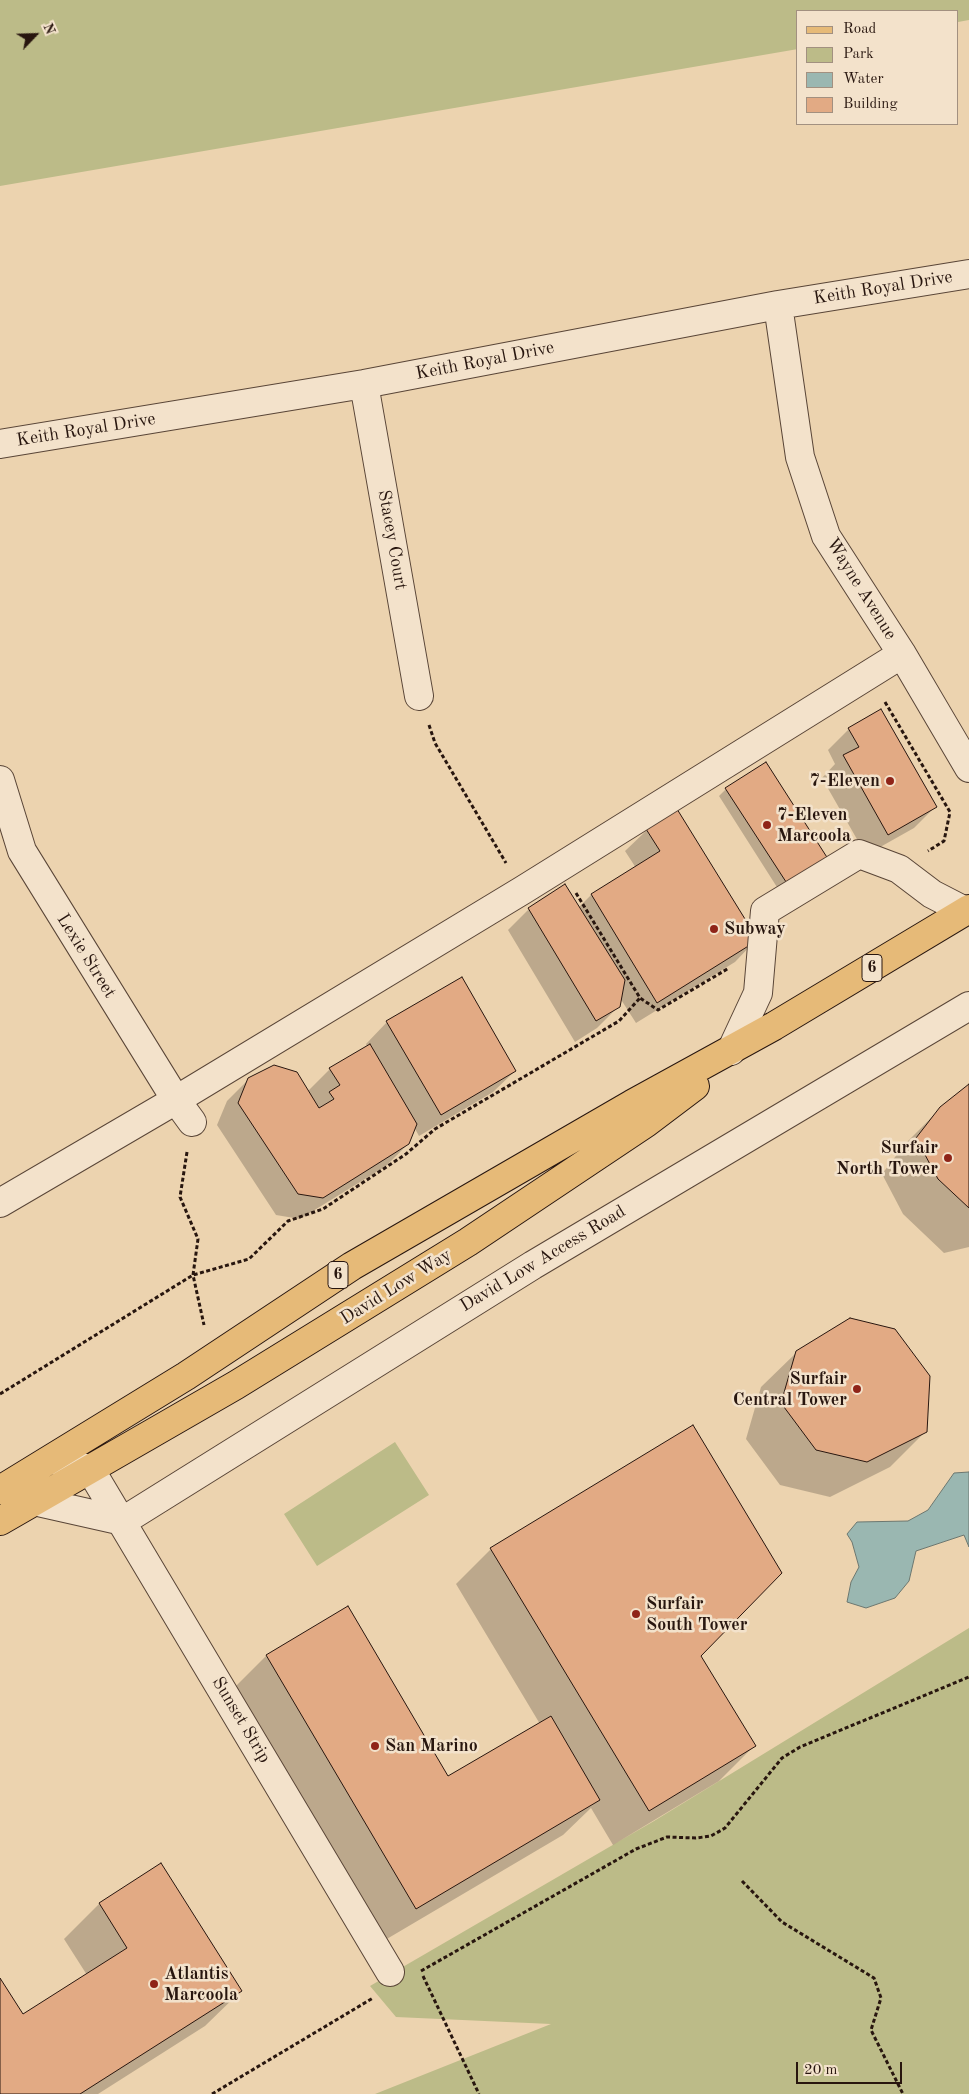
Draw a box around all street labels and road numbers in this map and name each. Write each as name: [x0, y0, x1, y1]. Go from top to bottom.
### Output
street label: Keith Royal Drive: [812, 266, 954, 310]
street label: Keith Royal Drive: [414, 337, 556, 385]
street label: Keith Royal Drive: [15, 408, 157, 452]
street label: Stacey Court: [373, 488, 411, 592]
street label: Wayne Avenue: [821, 534, 901, 644]
street label: Lexie Street: [52, 910, 120, 1002]
road number: 6: [862, 954, 882, 981]
street label: David Low Access Road: [456, 1201, 630, 1317]
street label: David Low Way: [336, 1244, 456, 1330]
road number: 6: [328, 1262, 348, 1288]
street label: Sunset Strip: [207, 1673, 275, 1767]

